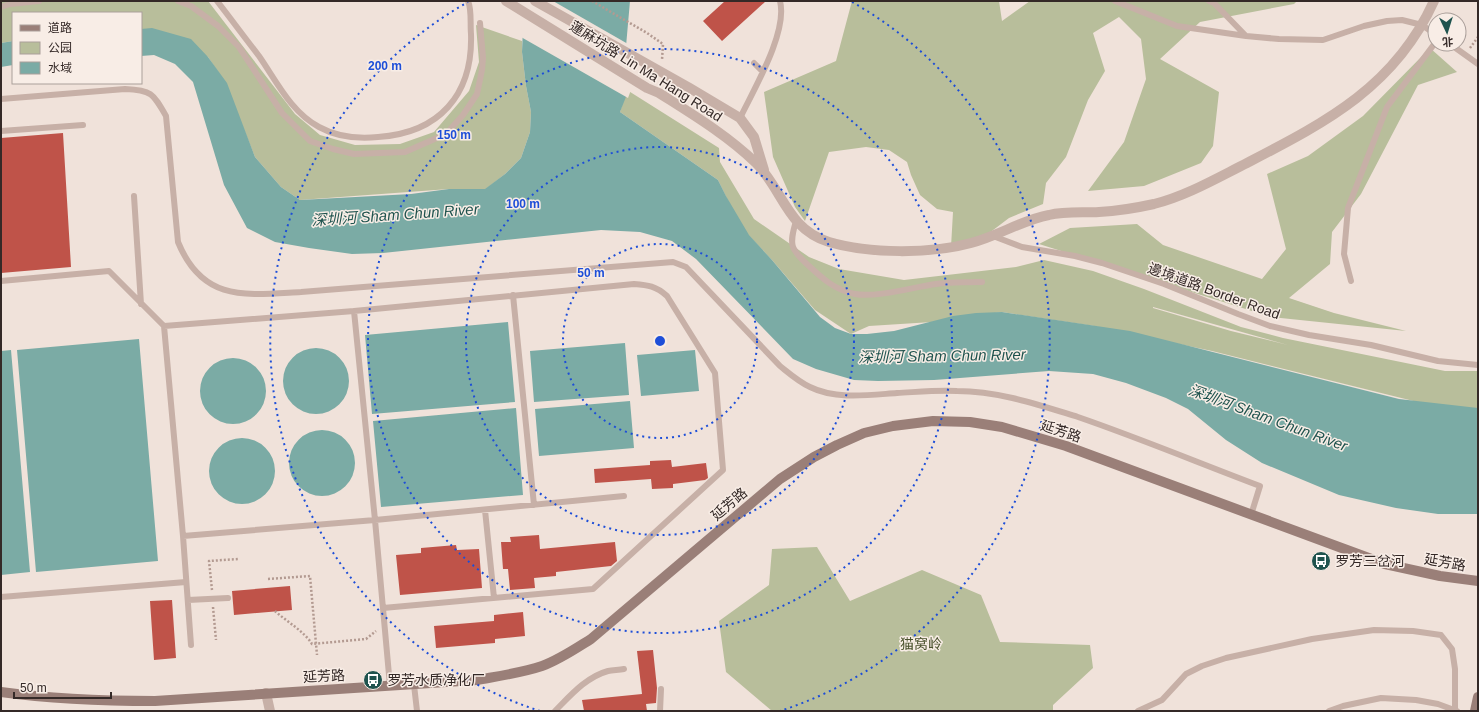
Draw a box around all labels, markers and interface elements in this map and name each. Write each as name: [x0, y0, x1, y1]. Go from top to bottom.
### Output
legend: [12, 12, 142, 84]
north arrow: [1427, 12, 1467, 52]
street label: 蓮麻坑路 Lin Ma Hang Road: [567, 17, 725, 125]
text: 道路: [48, 21, 72, 35]
text: 北: [1442, 36, 1454, 48]
text: 公园: [48, 41, 72, 55]
text: 200 m: [368, 59, 402, 73]
text: 水域: [48, 61, 72, 75]
text: 150 m: [437, 128, 471, 142]
text: 100 m: [506, 197, 540, 211]
water label: 深圳河 Sham Chun River: [311, 200, 480, 229]
street label: 邊境道路 Border Road: [1146, 260, 1282, 322]
text: 50 m: [577, 266, 605, 280]
centre of rings: [653, 334, 667, 348]
water label: 深圳河 Sham Chun River: [858, 346, 1027, 365]
water label: 深圳河 Sham Chun River: [1187, 381, 1351, 455]
street label: 延芳路: [1039, 417, 1083, 445]
street label: 延芳路: [708, 484, 750, 524]
bus stop icon: 罗芳三岔河: [1310, 550, 1332, 572]
street label: 延芳路: [1423, 550, 1467, 574]
place label: 罗芳三岔河: [1335, 553, 1405, 569]
park label: 猫窝岭: [900, 636, 942, 652]
street label: 延芳路: [303, 667, 345, 685]
bus stop icon: 罗芳水质净化厂: [362, 669, 384, 691]
place label: 罗芳水质净化厂: [387, 672, 485, 688]
scale bar: [14, 674, 111, 700]
text: 50 m: [20, 681, 47, 695]

